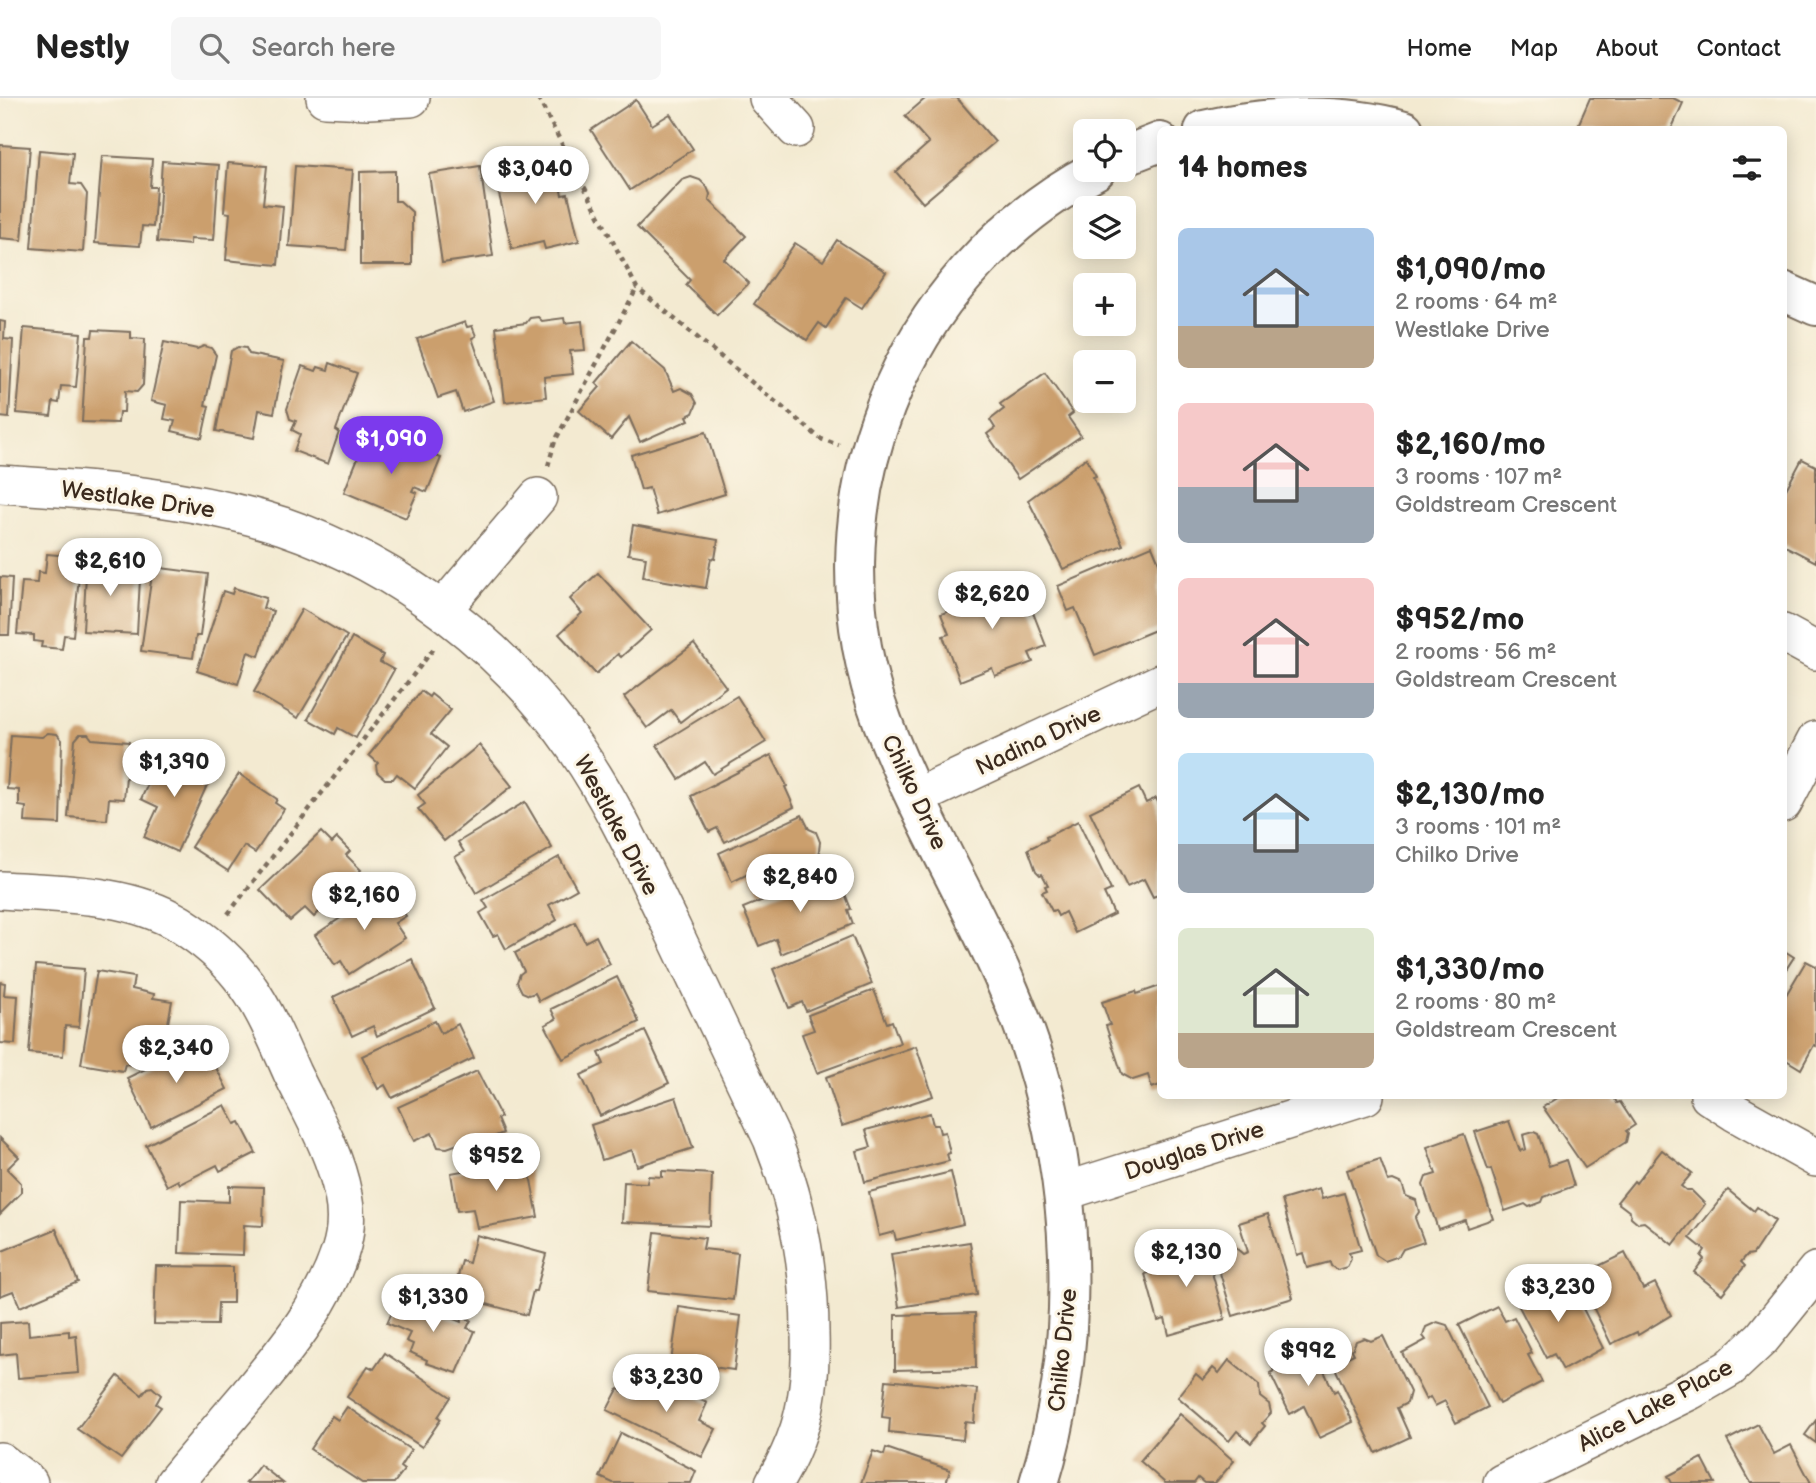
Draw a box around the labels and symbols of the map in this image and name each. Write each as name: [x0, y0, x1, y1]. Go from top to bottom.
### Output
pin: $3,040: [478, 146, 592, 206]
pin: $1,090: [334, 416, 448, 476]
street label: Westlake Drive: [59, 475, 216, 525]
pin: $2,610: [53, 538, 167, 598]
pin: $2,620: [935, 572, 1049, 631]
street label: Nadina Drive: [971, 700, 1106, 782]
street label: Chilko Drive: [875, 730, 953, 854]
pin: $1,390: [117, 740, 231, 799]
street label: Westlake Drive: [567, 751, 665, 900]
pin: $2,840: [743, 854, 857, 914]
pin: $2,160: [307, 872, 421, 932]
pin: $2,340: [119, 1026, 233, 1085]
street label: Douglas Drive: [1121, 1115, 1268, 1187]
pin: $952: [455, 1134, 537, 1193]
pin: $2,130: [1129, 1230, 1243, 1289]
pin: $3,230: [1501, 1264, 1615, 1324]
pin: $1,330: [376, 1274, 490, 1334]
street label: Chilko Drive: [1043, 1287, 1083, 1413]
pin: $992: [1267, 1328, 1349, 1388]
street label: Alice Lake Place: [1573, 1353, 1738, 1458]
pin: $3,230: [609, 1354, 723, 1414]

